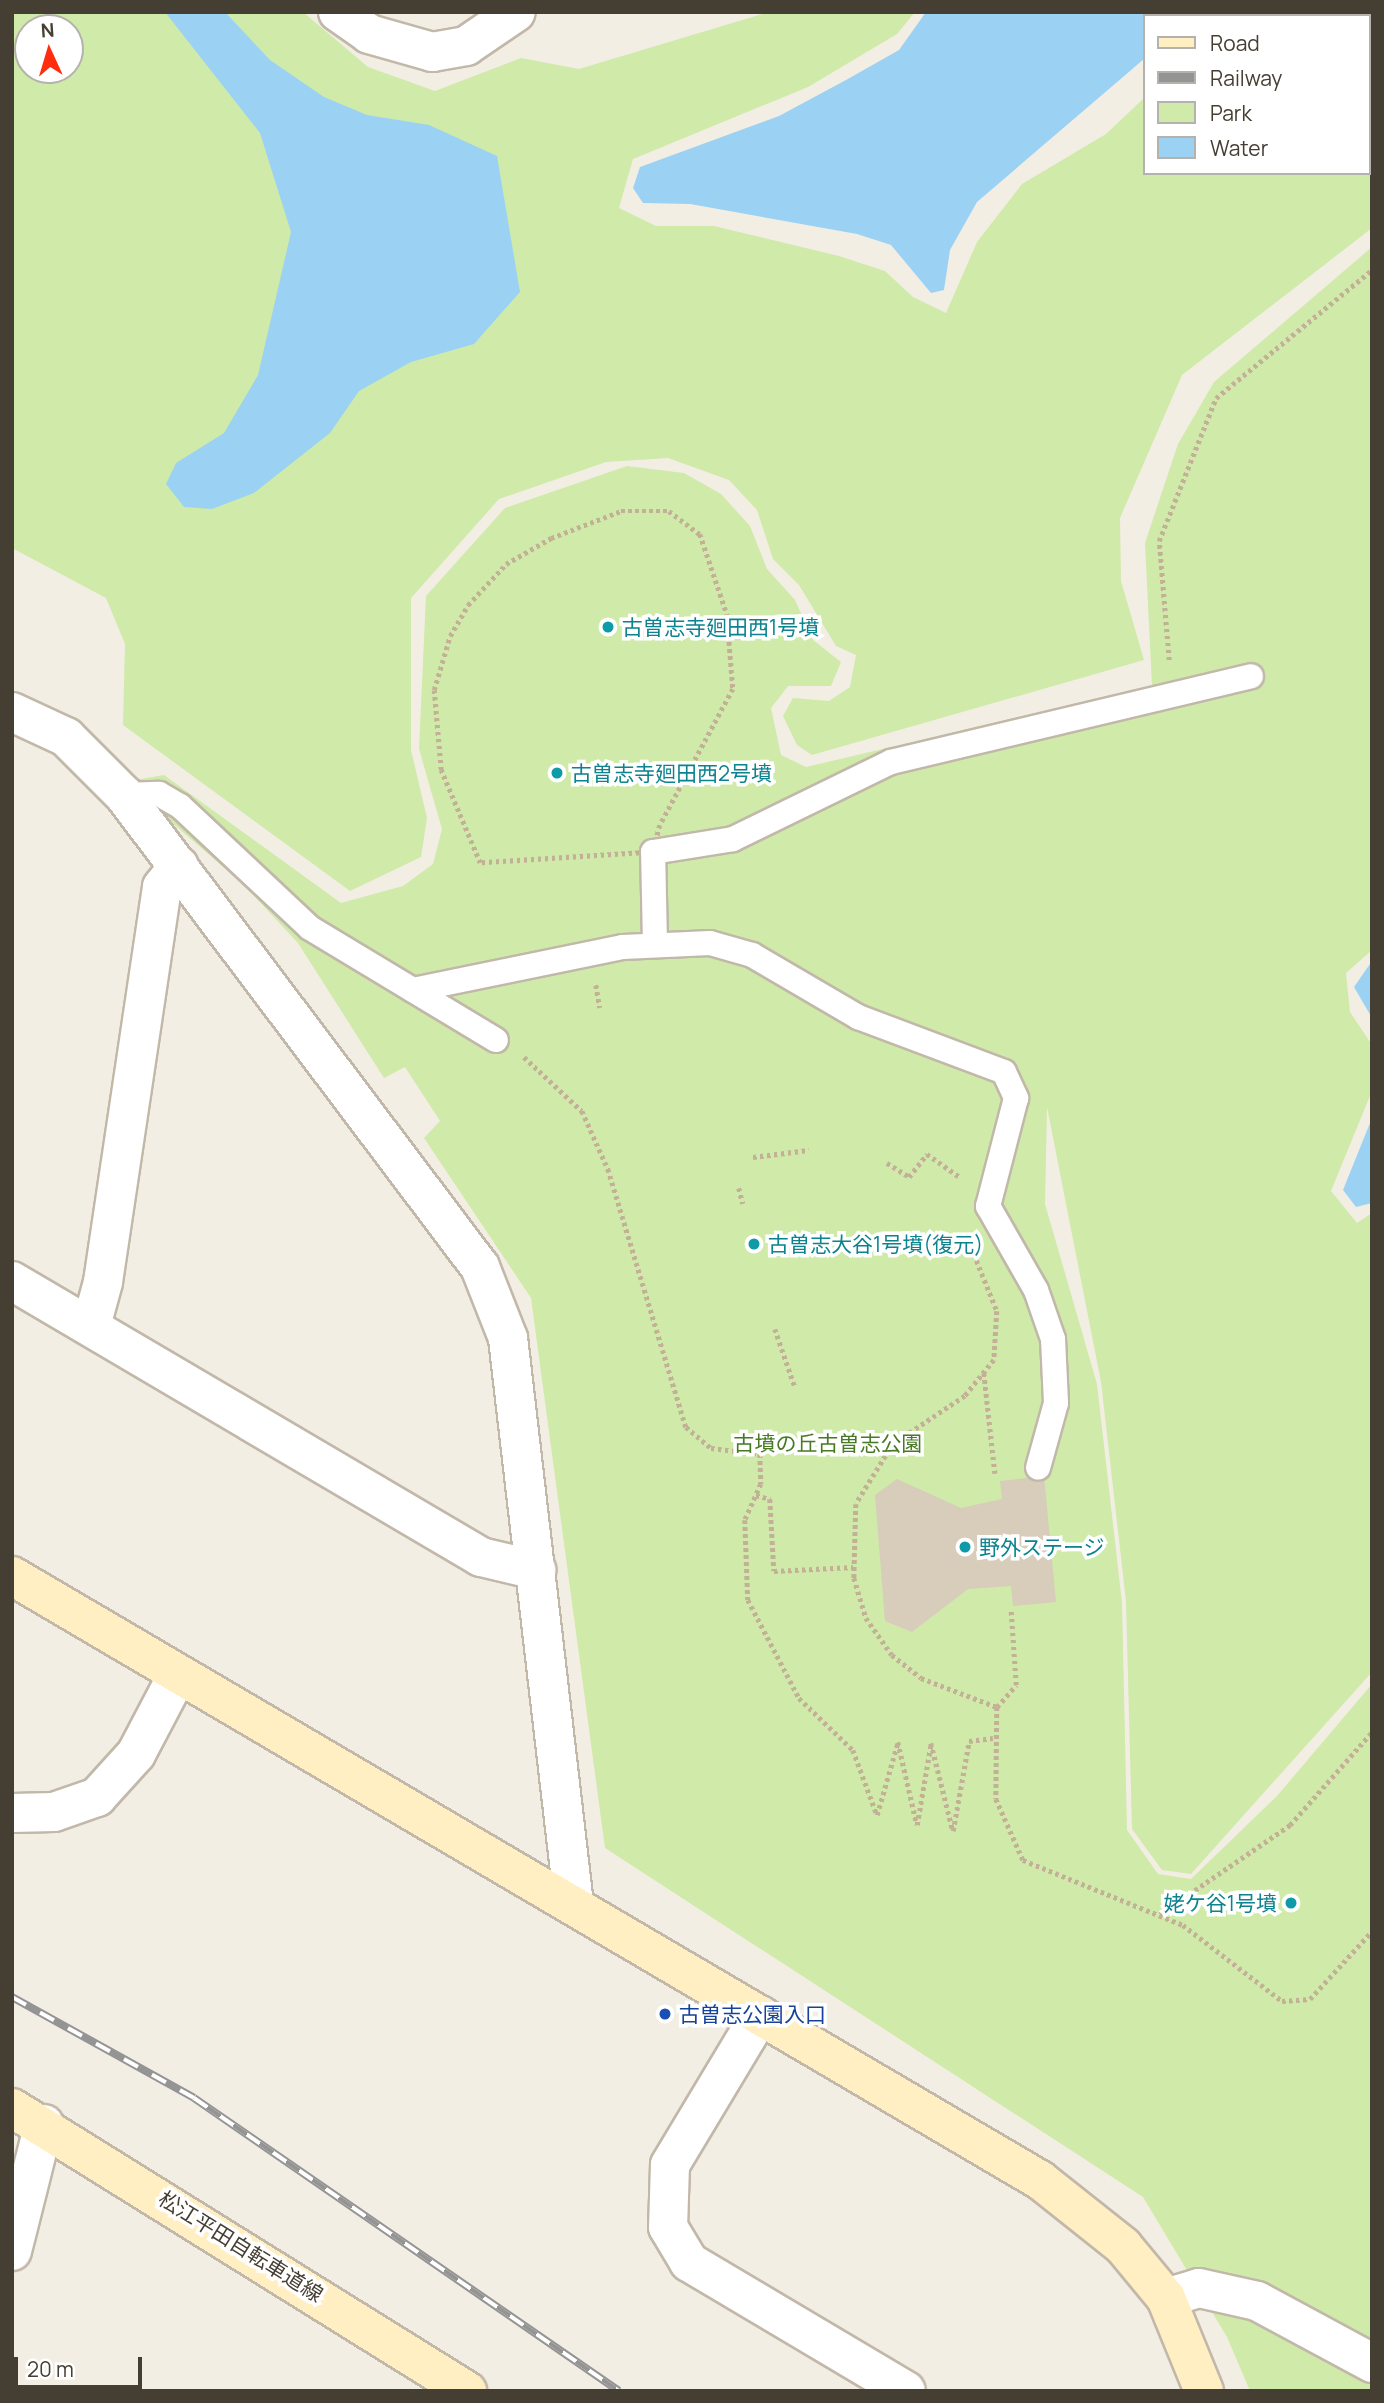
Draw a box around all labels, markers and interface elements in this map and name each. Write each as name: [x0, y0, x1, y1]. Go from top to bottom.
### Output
north arrow: [14, 14, 84, 84]
legend: [1142, 14, 1370, 175]
text: N: [40, 17, 55, 43]
text: Road: [1210, 29, 1260, 57]
text: Railway: [1210, 64, 1282, 92]
text: Park: [1210, 99, 1252, 127]
text: Water: [1210, 134, 1268, 162]
place label: 古曽志寺廻田西1号墳: [622, 614, 819, 640]
marker: 古曽志寺廻田西1号墳: [600, 619, 616, 635]
place label: 古曽志寺廻田西2号墳: [571, 760, 772, 786]
marker: 古曽志寺廻田西2号墳: [549, 765, 565, 781]
place label: 古曽志大谷1号墳(復元): [768, 1231, 983, 1257]
marker: 古曽志大谷1号墳(復元): [746, 1236, 762, 1252]
park label: 古墳の丘古曽志公園: [734, 1430, 922, 1456]
place label: 野外ステージ: [979, 1534, 1105, 1560]
marker: 野外ステージ: [957, 1539, 973, 1555]
place label: 姥ケ谷1号墳: [1164, 1890, 1277, 1916]
marker: 姥ケ谷1号墳: [1283, 1895, 1299, 1911]
place label: 古曽志公園入口: [679, 2001, 826, 2027]
marker: 古曽志公園入口: [657, 2006, 673, 2022]
street label: 松江平田自転車道線: [154, 2185, 328, 2307]
scale bar: [18, 2344, 145, 2388]
text: 20 m: [27, 2355, 74, 2383]

